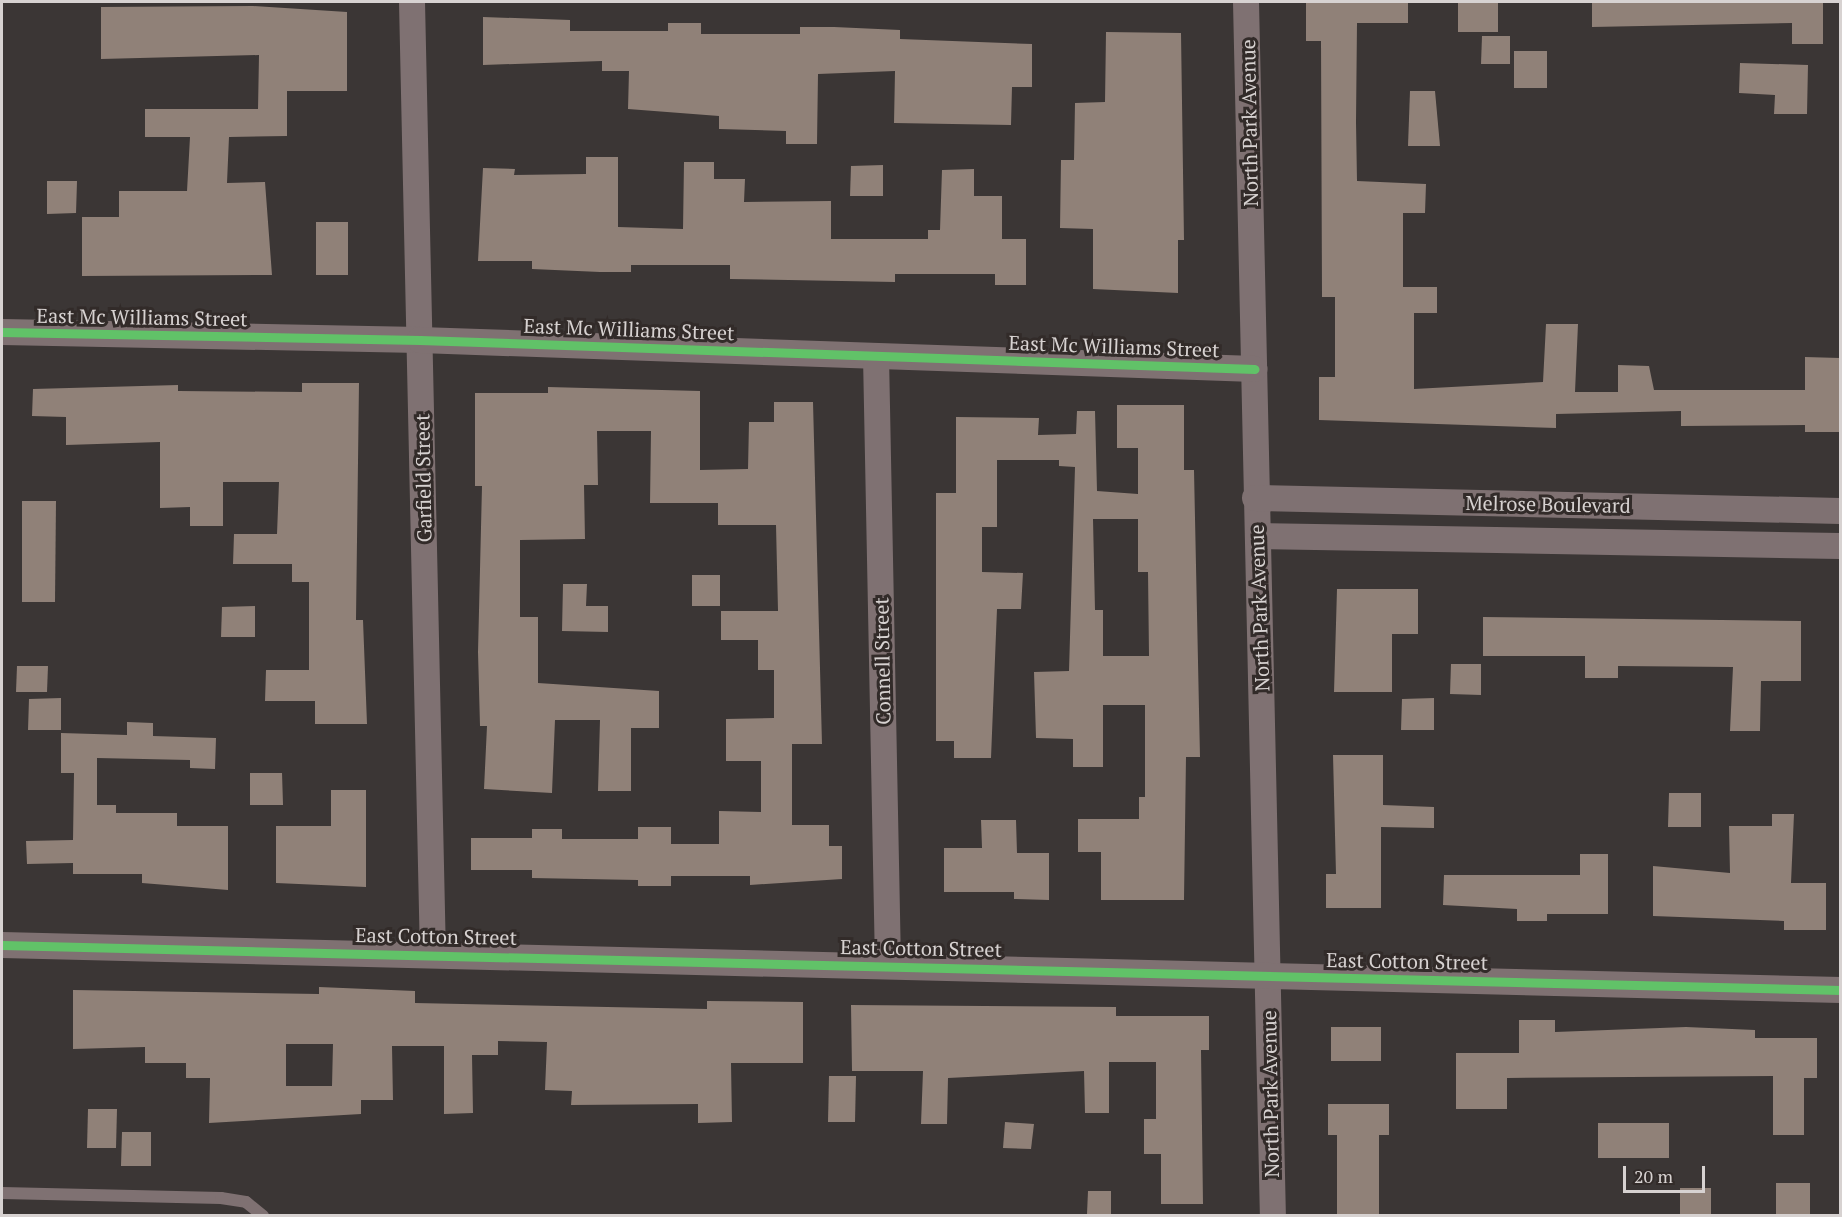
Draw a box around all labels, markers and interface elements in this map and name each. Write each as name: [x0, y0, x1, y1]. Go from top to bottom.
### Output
street label: North Park Avenue: [1236, 39, 1262, 207]
street label: East Mc Williams Street: [36, 303, 248, 331]
street label: East Mc Williams Street: [523, 313, 735, 345]
street label: East Mc Williams Street: [1008, 330, 1220, 362]
street label: Garfield Street: [410, 413, 436, 543]
street label: Melrose Boulevard: [1465, 491, 1631, 517]
street label: North Park Avenue: [1244, 524, 1274, 692]
street label: Connell Street: [869, 597, 895, 725]
street label: East Cotton Street: [355, 923, 517, 949]
street label: East Cotton Street: [840, 935, 1002, 961]
street label: East Cotton Street: [1326, 948, 1488, 974]
street label: North Park Avenue: [1257, 1010, 1283, 1178]
scale bar: [1626, 1154, 1708, 1192]
text: 20 m: [1634, 1164, 1673, 1188]

